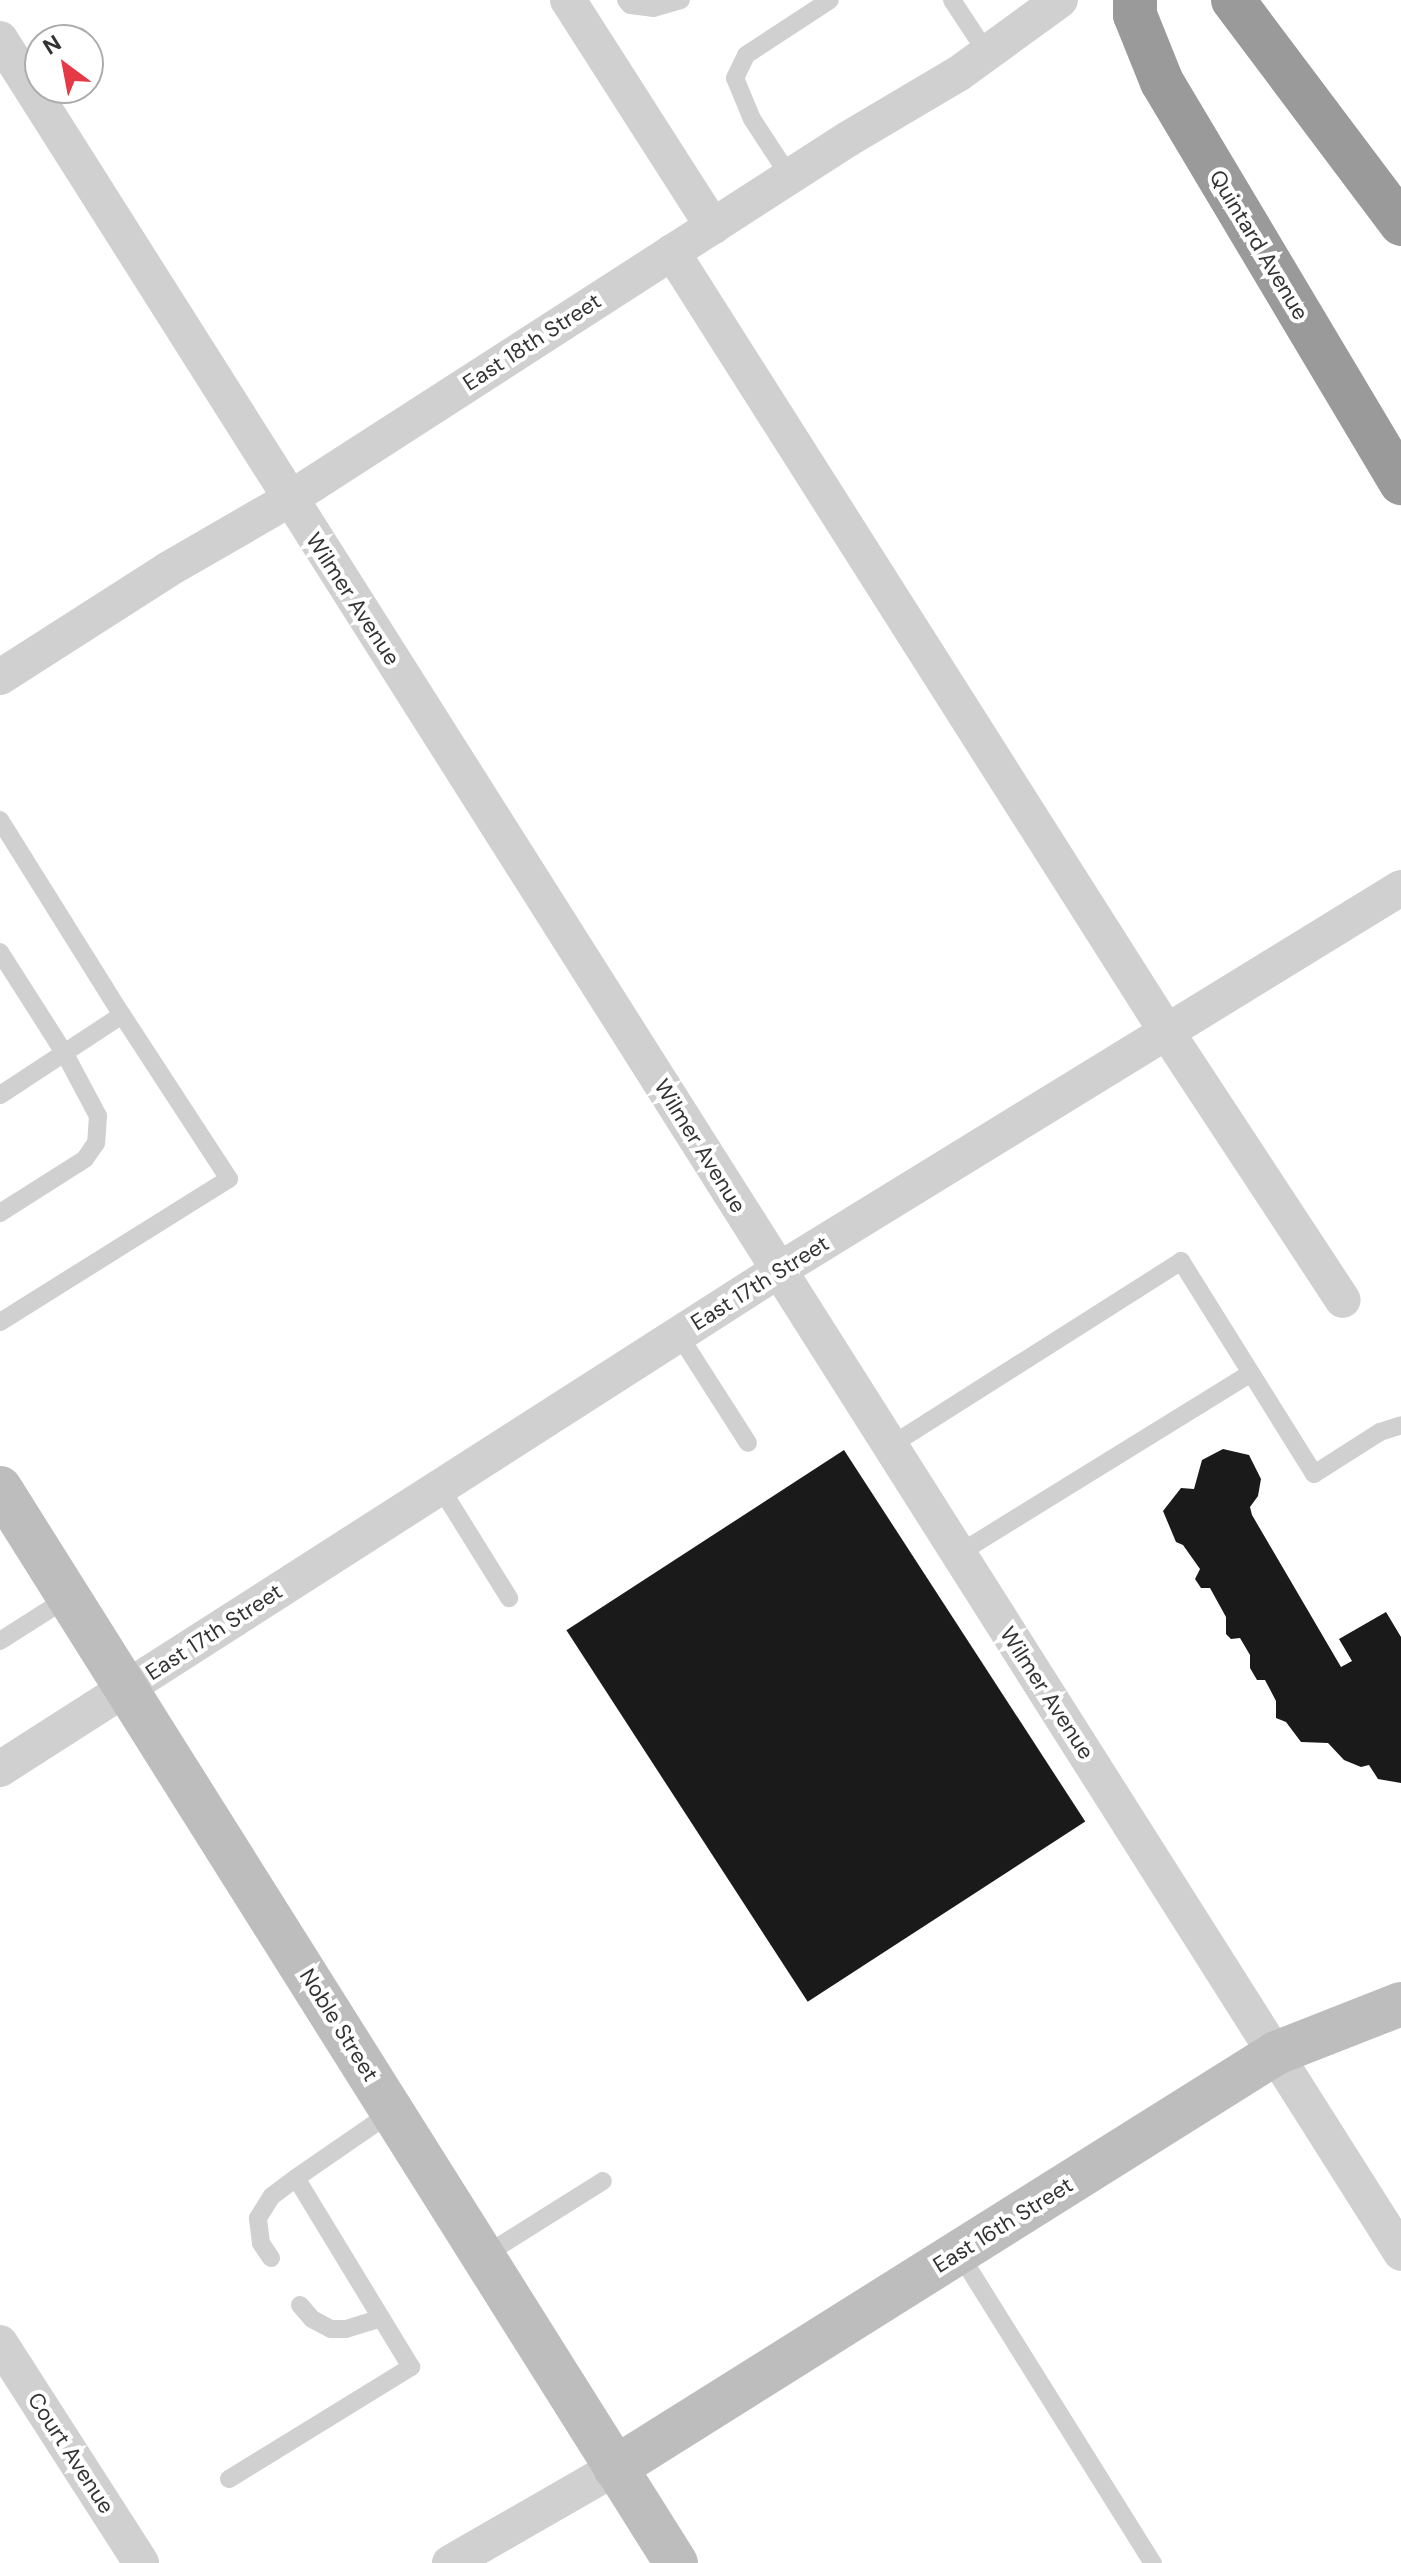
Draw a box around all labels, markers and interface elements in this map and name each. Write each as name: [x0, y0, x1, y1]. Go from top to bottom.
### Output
north arrow: [24, 24, 104, 104]
text: N: [38, 28, 67, 61]
street label: Quintard Avenue: [1204, 165, 1314, 325]
street label: East 18th Street: [458, 288, 606, 396]
street label: Wilmer Avenue: [300, 528, 406, 670]
street label: Wilmer Avenue: [648, 1074, 752, 1218]
street label: East 17th Street: [686, 1230, 834, 1336]
street label: East 17th Street: [141, 1578, 287, 1686]
street label: Wilmer Avenue: [994, 1622, 1100, 1764]
street label: Noble Street: [294, 1964, 384, 2086]
street label: East 16th Street: [928, 2172, 1078, 2278]
street label: Court Avenue: [22, 2388, 120, 2518]

